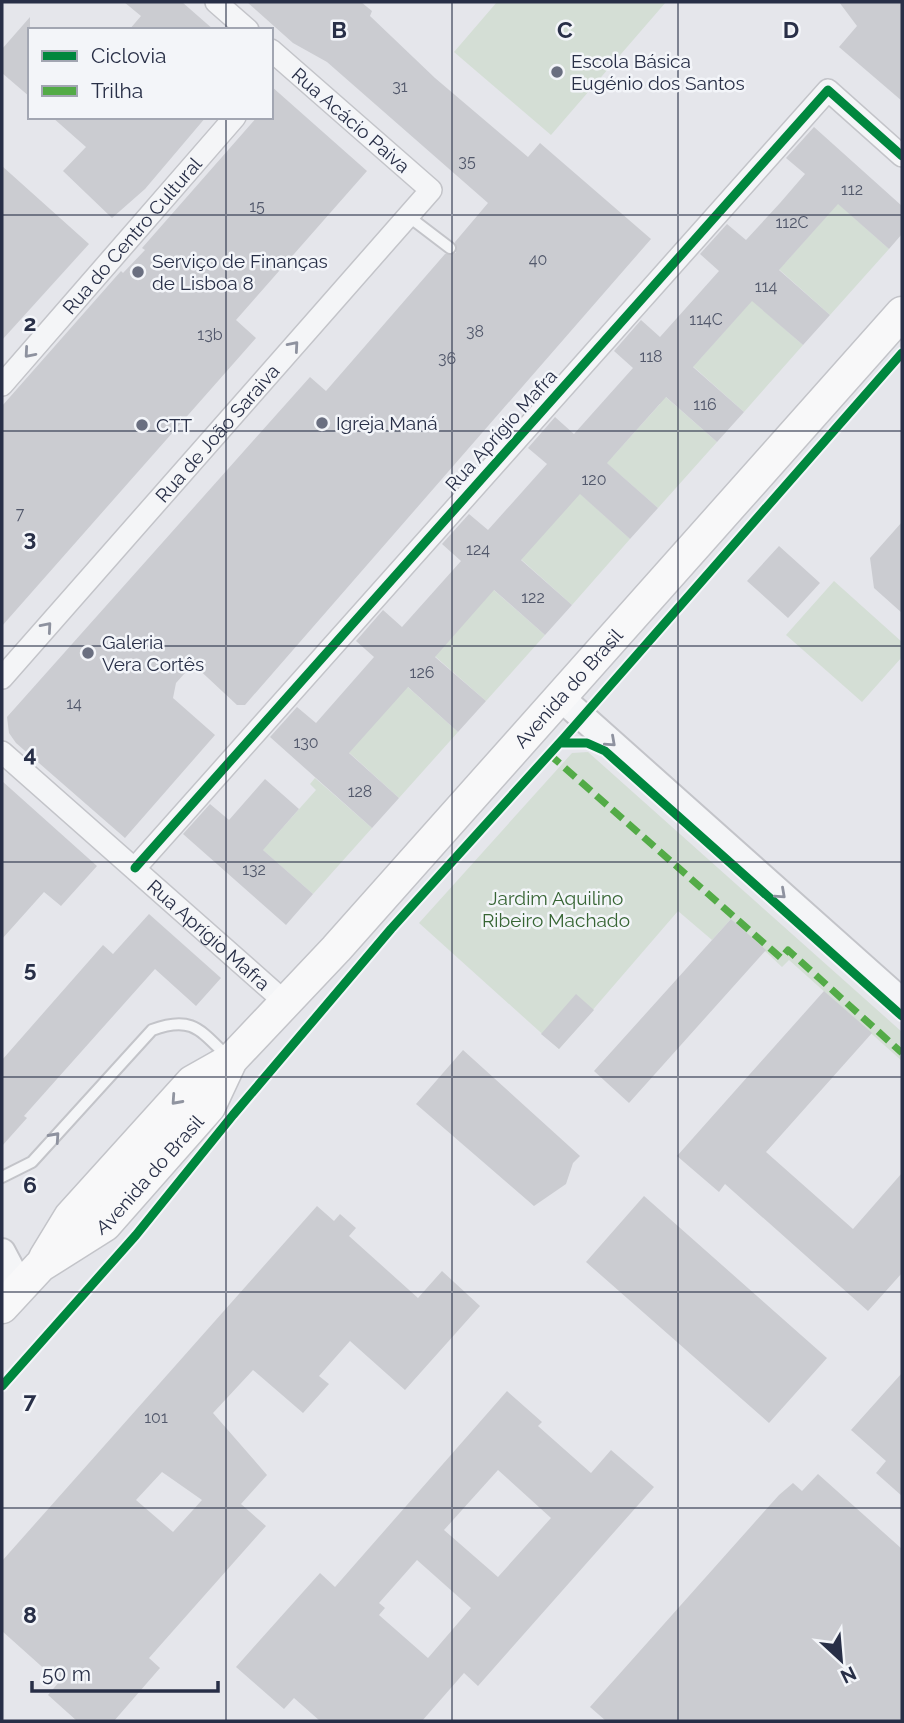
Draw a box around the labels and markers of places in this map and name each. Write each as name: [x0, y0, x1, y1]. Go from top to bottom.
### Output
place label: Escola Básica Eugénio dos Santos: [571, 50, 745, 94]
marker: Escola Básica Eugénio dos Santos: [549, 64, 565, 80]
place label: Serviço de Finanças de Lisboa 8: [152, 250, 328, 294]
marker: Serviço de Finanças de Lisboa 8: [130, 264, 146, 280]
place label: Igreja Maná: [336, 412, 438, 434]
place label: CTT: [156, 414, 193, 436]
marker: Igreja Maná: [314, 415, 330, 431]
marker: CTT: [134, 417, 150, 433]
place label: Galeria Vera Cortês: [102, 631, 204, 675]
marker: Galeria Vera Cortês: [80, 645, 96, 661]

